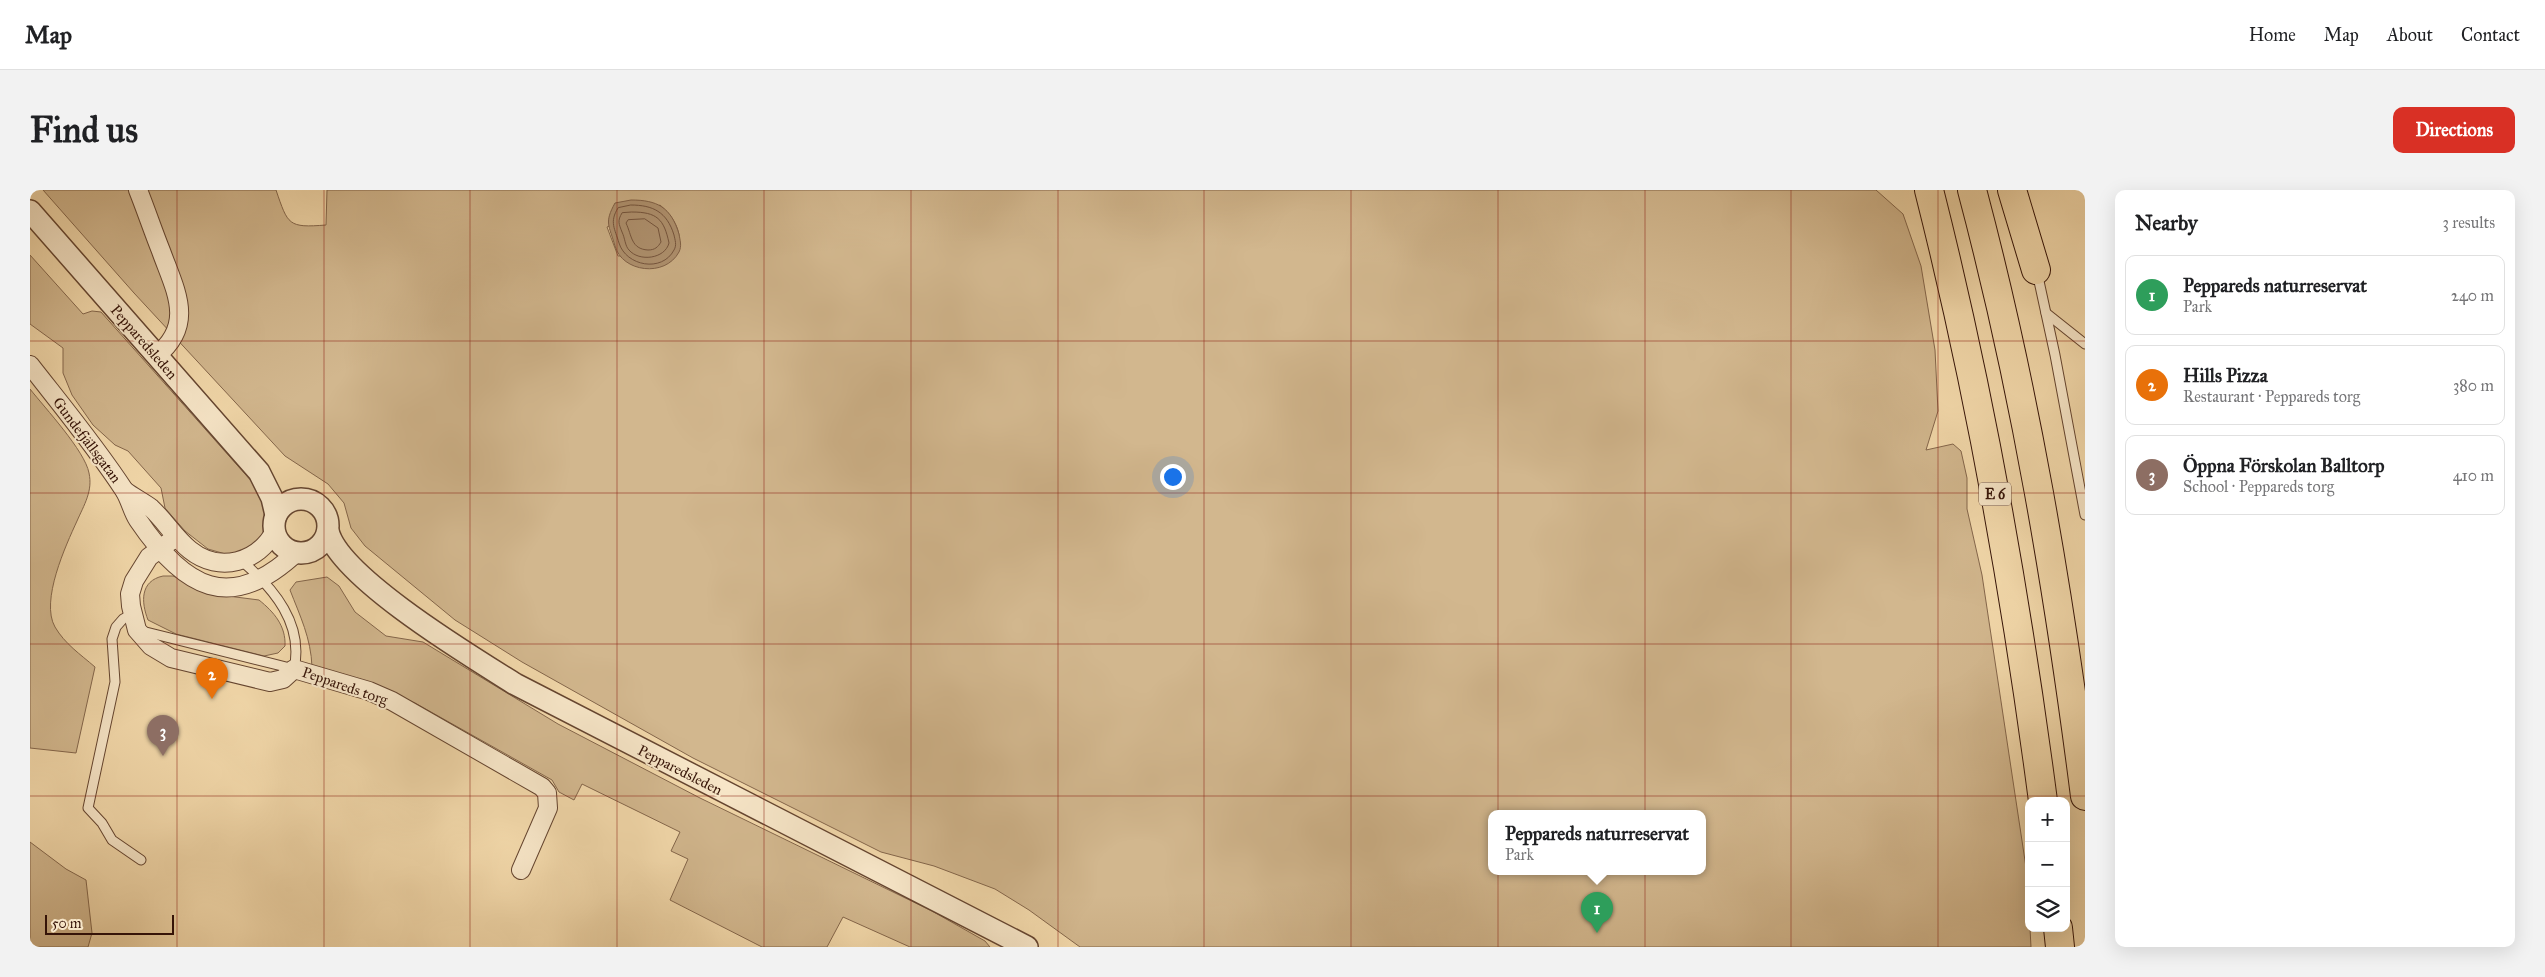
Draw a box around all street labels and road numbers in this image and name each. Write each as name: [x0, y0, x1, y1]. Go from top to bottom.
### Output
street label: Pepparedsleden: [107, 301, 181, 383]
street label: Gundefjällsgatan: [49, 394, 125, 486]
road number: E 6: [1979, 482, 2011, 506]
street label: Peppareds torg: [300, 663, 391, 709]
street label: Pepparedsleden: [635, 741, 725, 799]

